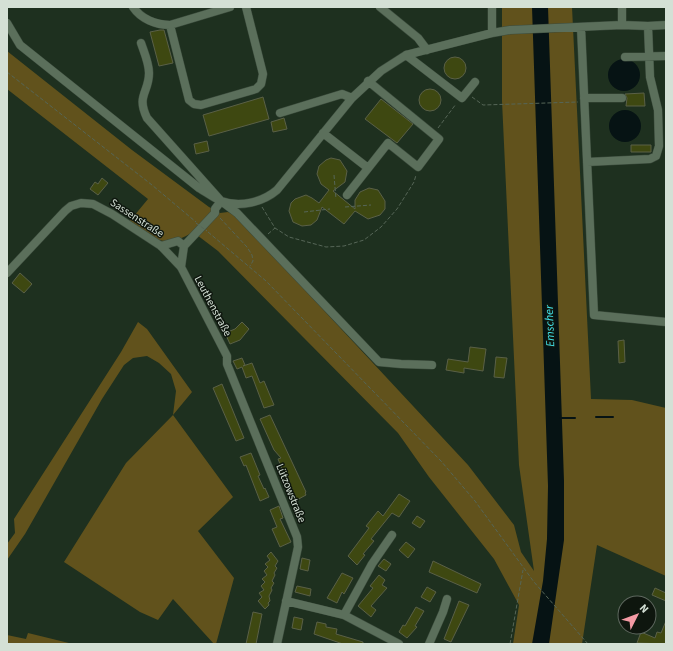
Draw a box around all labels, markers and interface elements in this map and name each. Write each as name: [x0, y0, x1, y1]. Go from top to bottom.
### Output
street label: Sassenstraße: [107, 195, 167, 241]
street label: Leuthenstraße: [191, 273, 236, 339]
water label: Emscher: [541, 304, 559, 347]
street label: Lützowstraße: [272, 461, 310, 525]
north arrow: [617, 595, 657, 635]
text: N: [636, 601, 652, 616]

